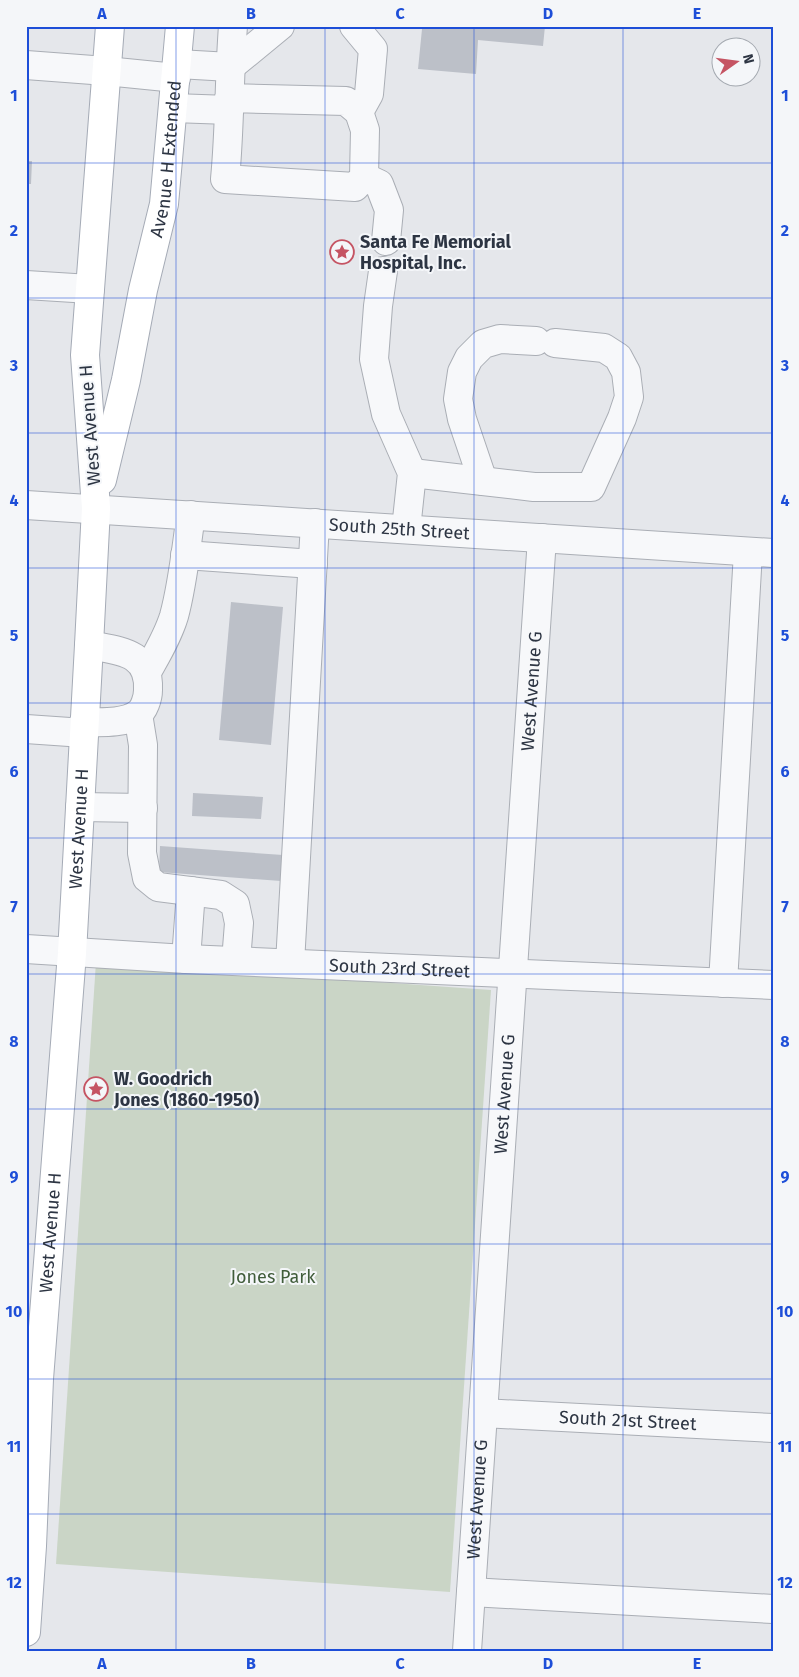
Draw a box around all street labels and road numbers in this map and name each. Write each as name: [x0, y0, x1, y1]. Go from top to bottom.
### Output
street label: Avenue H Extended: [145, 80, 186, 240]
street label: West Avenue H: [75, 364, 105, 486]
street label: South 25th Street: [328, 513, 471, 545]
street label: West Avenue G: [517, 631, 547, 752]
street label: West Avenue H: [65, 768, 93, 890]
street label: South 23rd Street: [328, 954, 471, 983]
street label: West Avenue G: [490, 1034, 520, 1155]
street label: West Avenue H: [35, 1172, 66, 1294]
street label: South 21st Street: [559, 1406, 698, 1435]
street label: West Avenue G: [462, 1439, 492, 1560]

